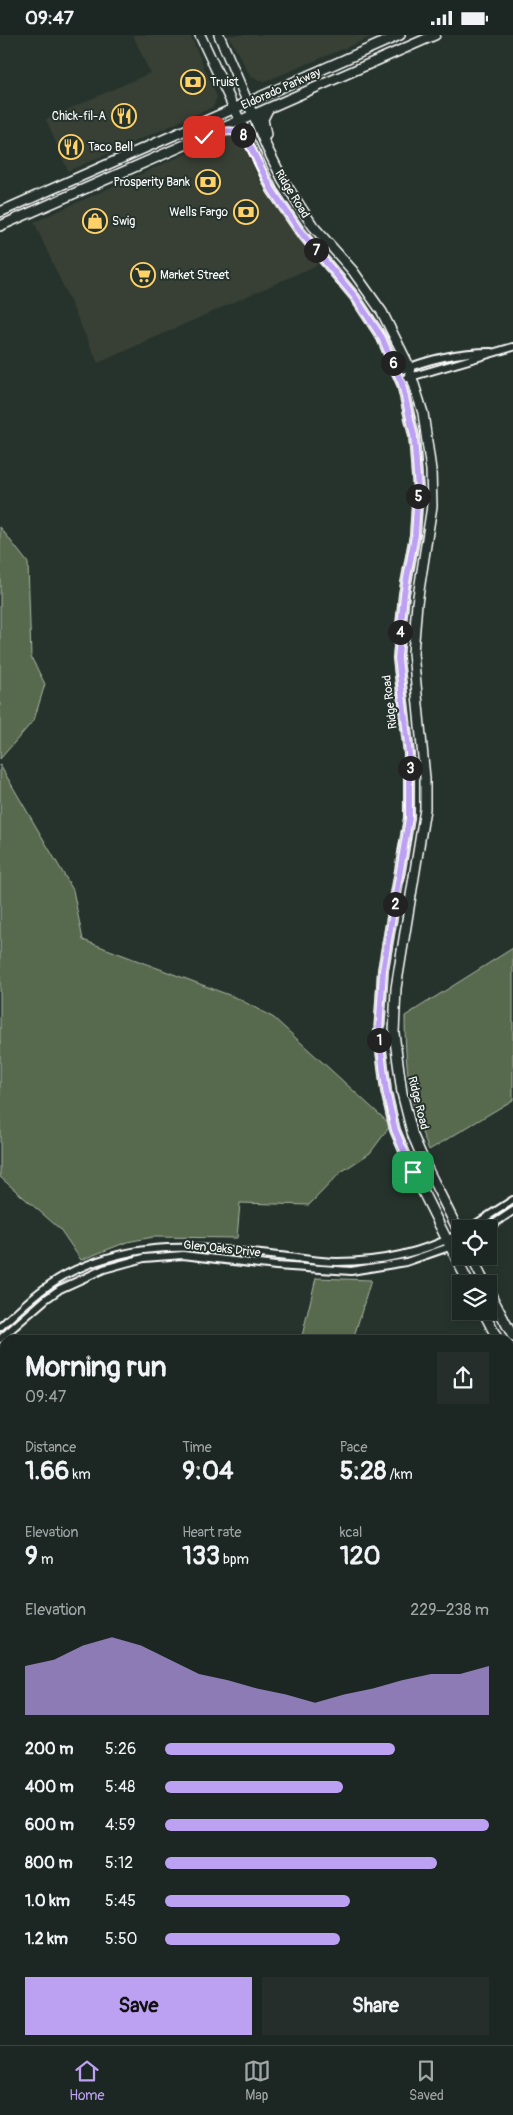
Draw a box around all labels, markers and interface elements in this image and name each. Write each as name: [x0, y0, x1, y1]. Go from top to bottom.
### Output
text: 09:47: [25, 6, 74, 30]
street label: Eldorado Parkway: [239, 65, 323, 113]
bank icon: Truist: [180, 69, 206, 95]
place label: Truist: [210, 75, 239, 90]
restaurant icon: Chick-fil-A: [111, 103, 137, 129]
place label: Chick-fil-A: [52, 109, 106, 124]
pin: [183, 116, 225, 158]
icon: check: [190, 123, 218, 151]
pin: 8: [230, 123, 256, 147]
text: 8: [240, 127, 247, 144]
restaurant icon: Taco Bell: [58, 134, 84, 160]
place label: Taco Bell: [88, 140, 133, 155]
street label: Ridge Road: [271, 167, 313, 221]
bank icon: Prosperity Bank: [195, 169, 221, 195]
place label: Prosperity Bank: [113, 175, 190, 190]
bank icon: Wells Fargo: [233, 199, 259, 225]
place label: Wells Fargo: [169, 205, 229, 220]
shop icon: Swig: [82, 208, 108, 234]
place label: Swig: [112, 214, 135, 229]
pin: 7: [304, 237, 328, 263]
text: 7: [313, 242, 320, 259]
supermarket icon: Market Street: [130, 262, 156, 288]
place label: Market Street: [160, 268, 230, 283]
pin: 6: [380, 351, 406, 375]
text: 6: [389, 355, 398, 372]
pin: 5: [406, 483, 430, 509]
text: 5: [415, 488, 422, 505]
pin: 4: [388, 619, 412, 645]
text: 4: [396, 624, 405, 641]
street label: Ridge Road: [379, 674, 401, 730]
pin: 3: [398, 755, 422, 781]
text: 3: [407, 760, 414, 777]
pin: 2: [382, 891, 408, 917]
text: 2: [392, 896, 399, 913]
pin: 1: [366, 1027, 392, 1053]
text: 1: [377, 1032, 382, 1049]
street label: Ridge Road: [404, 1075, 432, 1131]
pin: [392, 1151, 434, 1193]
icon: arrive: [399, 1158, 427, 1186]
map controls: [452, 1220, 497, 1320]
button: locate: [452, 1220, 497, 1265]
street label: Glen Oaks Drive: [183, 1237, 261, 1261]
button: layers: [452, 1275, 497, 1320]
text: Morning run: [25, 1350, 167, 1385]
button: share: [437, 1352, 489, 1404]
text: 09:47: [25, 1387, 66, 1407]
text: Distance: [25, 1439, 76, 1456]
text: Time: [182, 1439, 212, 1456]
text: Pace: [340, 1439, 367, 1456]
text: 1.66: [25, 1456, 69, 1487]
text: 9:04: [182, 1456, 233, 1487]
text: 5:28: [340, 1456, 386, 1487]
text: km: [69, 1466, 91, 1483]
text: /km: [386, 1466, 413, 1483]
text: Elevation: [25, 1524, 78, 1541]
text: Heart rate: [182, 1524, 241, 1541]
text: kcal: [340, 1524, 362, 1541]
text: 9: [25, 1541, 38, 1572]
text: 133: [182, 1541, 220, 1572]
text: 120: [340, 1541, 380, 1572]
text: m: [38, 1551, 53, 1568]
text: bpm: [220, 1551, 249, 1568]
text: Elevation: [25, 1600, 86, 1620]
text: 229–238 m: [410, 1600, 489, 1620]
text: 200 m: [25, 1739, 73, 1759]
text: 5:26: [105, 1739, 136, 1759]
text: 400 m: [25, 1777, 74, 1797]
text: 5:48: [105, 1777, 135, 1797]
text: 600 m: [25, 1815, 74, 1835]
text: 4:59: [105, 1815, 135, 1835]
text: 800 m: [25, 1853, 73, 1873]
text: 5:12: [105, 1853, 133, 1873]
text: 1.0 km: [25, 1891, 70, 1911]
text: 5:45: [105, 1891, 136, 1911]
text: 1.2 km: [25, 1929, 68, 1949]
text: 5:50: [105, 1929, 138, 1949]
button: Save: [25, 1977, 252, 2035]
button: Share: [262, 1977, 489, 2035]
tab: Home: [69, 2057, 104, 2104]
tab: Map: [243, 2057, 271, 2104]
tab: Saved: [409, 2057, 444, 2104]

